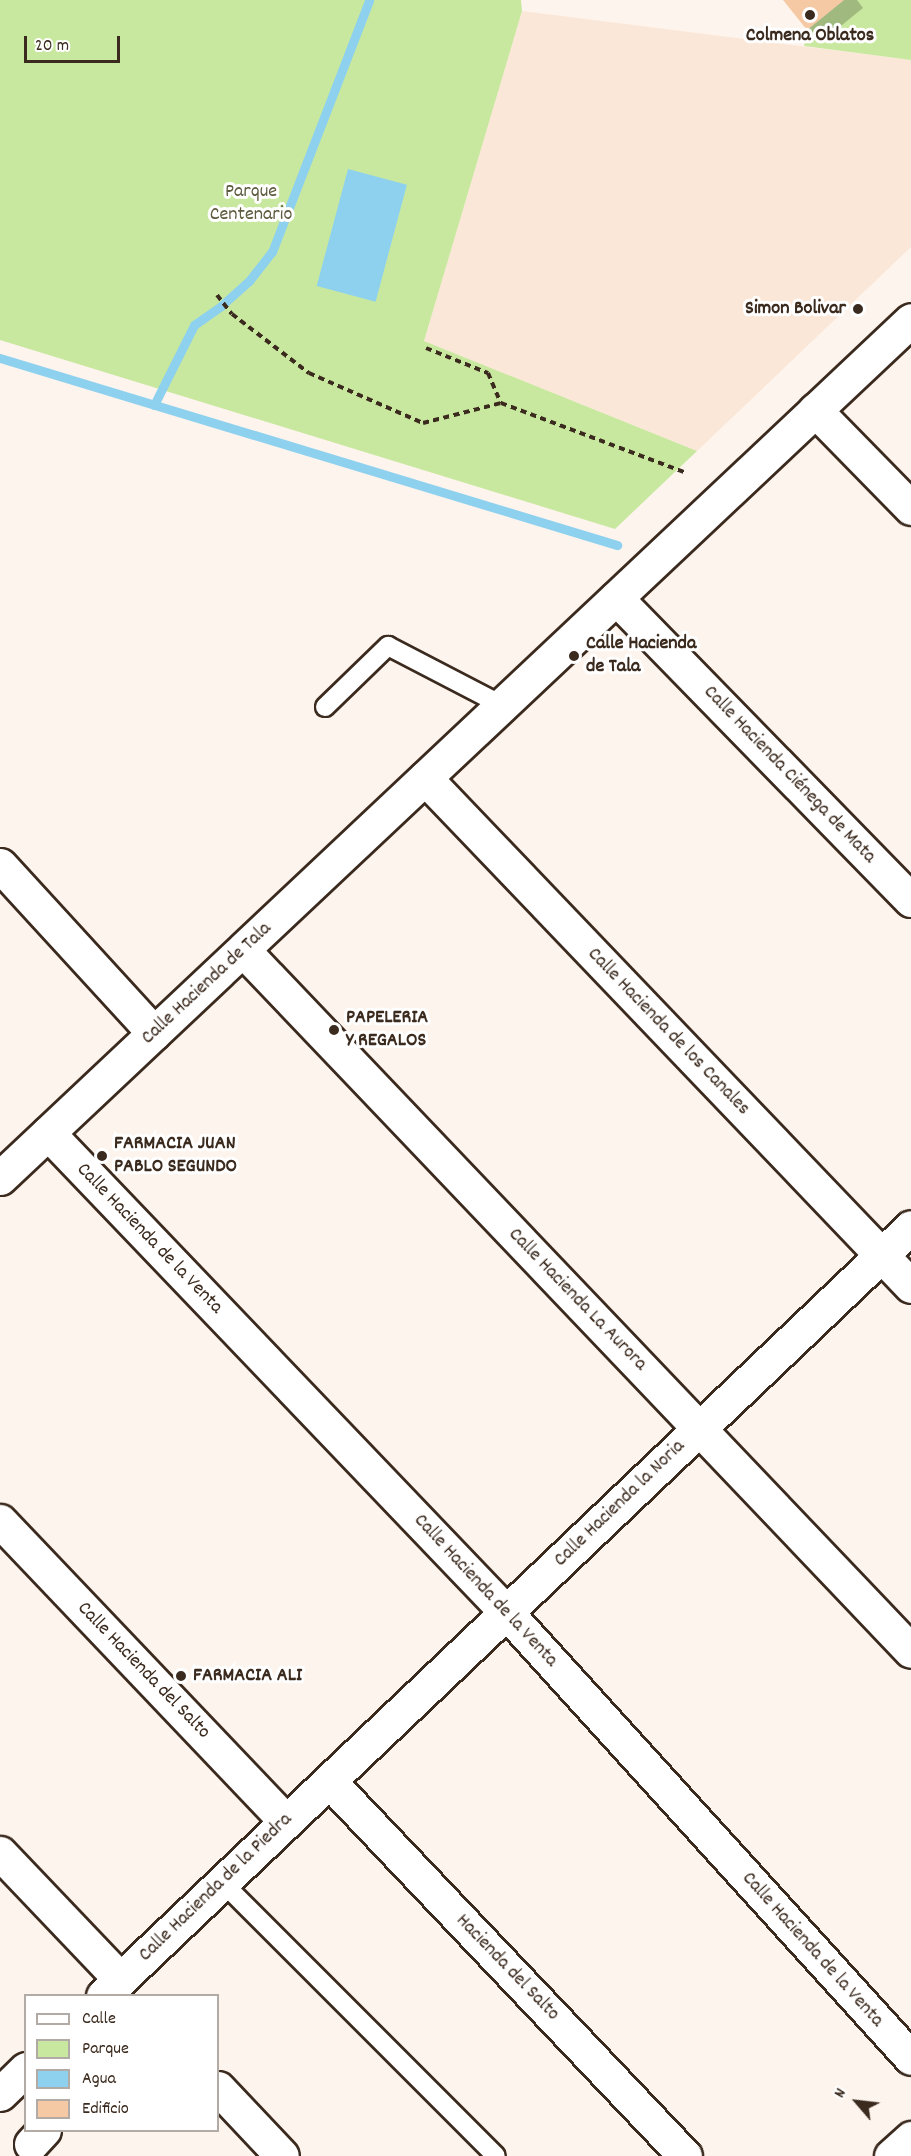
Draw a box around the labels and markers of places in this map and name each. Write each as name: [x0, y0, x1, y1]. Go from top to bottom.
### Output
marker: Colmena Oblatos: [803, 8, 817, 22]
place label: Colmena Oblatos: [746, 24, 874, 48]
place label: Simon Bolivar: [745, 297, 846, 321]
marker: Simon Bolivar: [851, 302, 865, 316]
place label: Calle Hacienda de Tala: [586, 632, 696, 679]
marker: Calle Hacienda de Tala: [567, 649, 581, 663]
place label: PAPELERIA Y REGALOS: [346, 1006, 428, 1053]
marker: PAPELERIA Y REGALOS: [327, 1023, 341, 1037]
place label: FARMACIA JUAN PABLO SEGUNDO: [114, 1132, 237, 1179]
marker: FARMACIA JUAN PABLO SEGUNDO: [95, 1149, 109, 1163]
place label: FARMACIA ALI: [193, 1664, 302, 1688]
marker: FARMACIA ALI: [174, 1669, 188, 1683]

